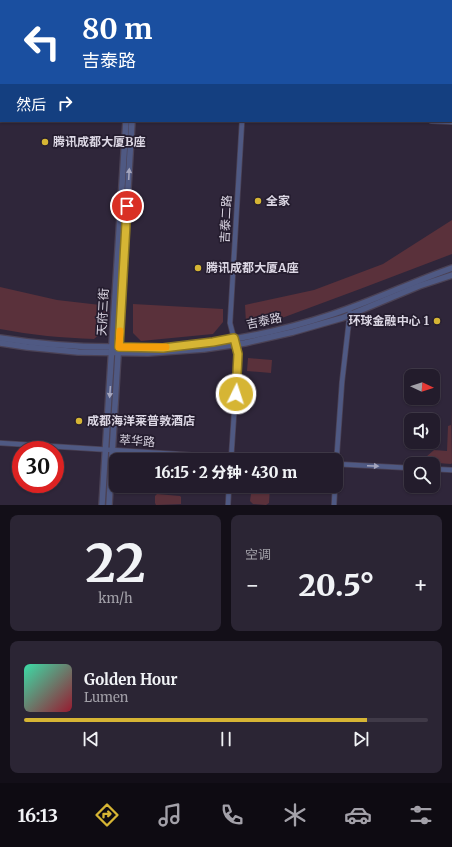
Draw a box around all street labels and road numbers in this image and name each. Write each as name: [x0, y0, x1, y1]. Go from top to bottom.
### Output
street label: 吉泰二路: [217, 195, 234, 243]
street label: 天府三街: [94, 288, 111, 336]
street label: 吉泰路: [245, 309, 283, 332]
street label: 萃华路: [119, 432, 156, 449]

